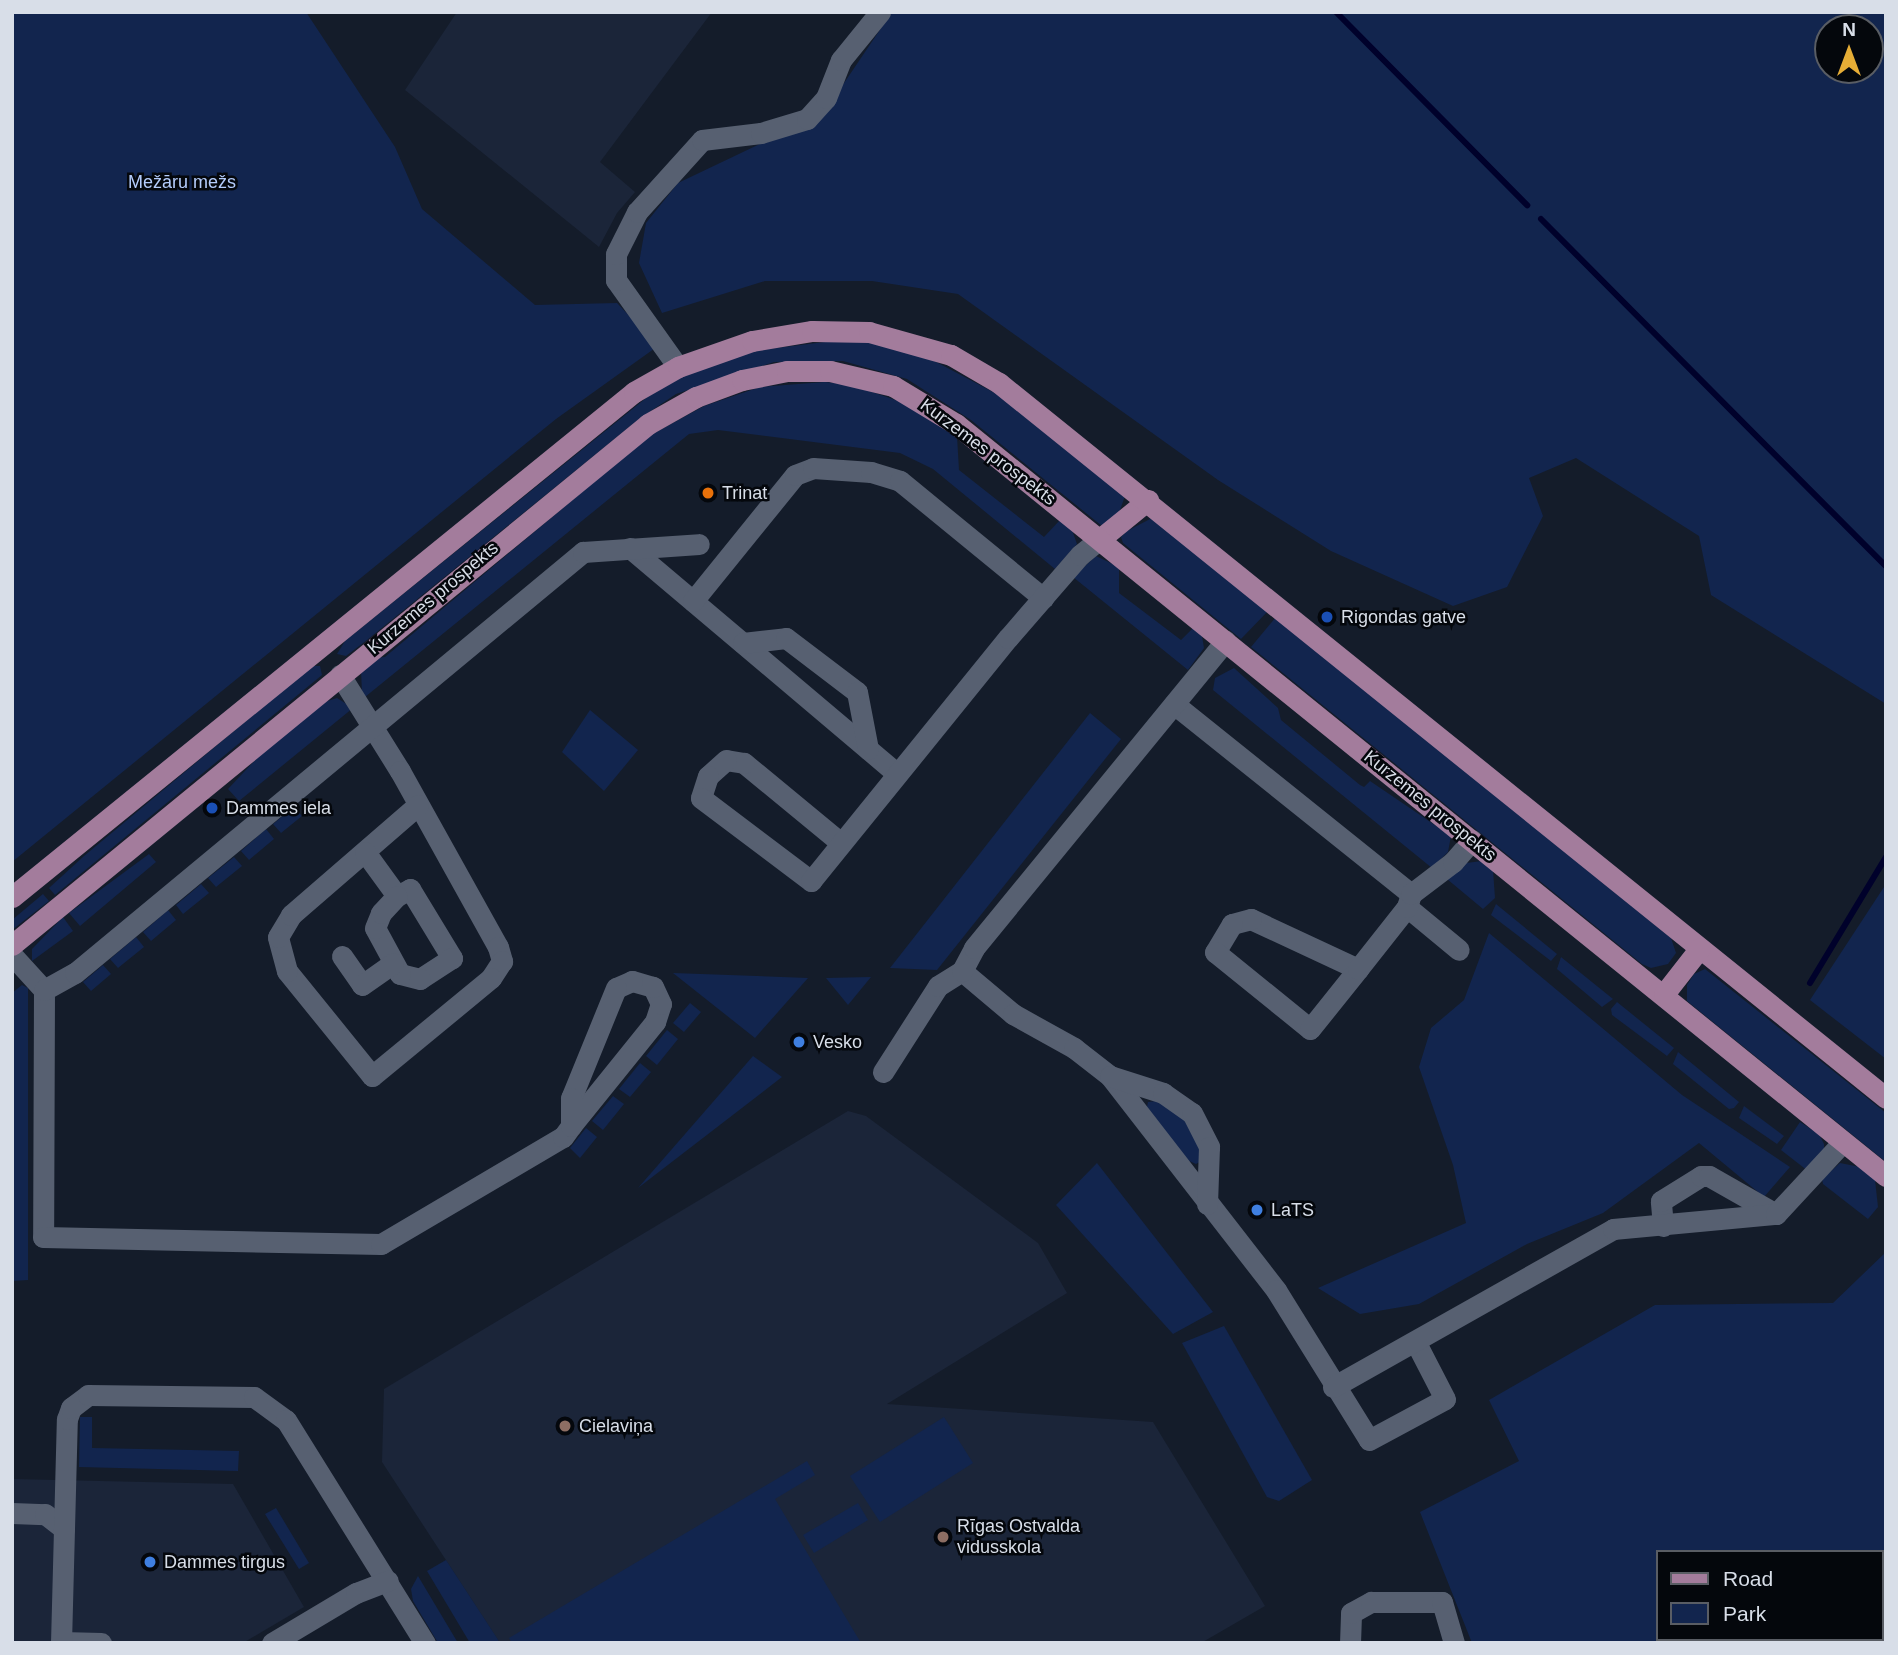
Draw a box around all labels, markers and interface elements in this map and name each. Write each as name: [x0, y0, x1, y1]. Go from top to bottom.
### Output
north arrow: [1814, 14, 1884, 84]
text: N: [1842, 19, 1856, 40]
park label: Mežāru mežs: [128, 171, 236, 193]
street label: Kurzemes prospekts: [916, 394, 1060, 510]
place label: Trinat: [722, 482, 767, 504]
marker: Trinat: [700, 485, 716, 501]
street label: Kurzemes prospekts: [363, 537, 503, 659]
place label: Rigondas gatve: [1341, 606, 1466, 628]
marker: Rigondas gatve: [1319, 609, 1335, 625]
street label: Kurzemes prospekts: [1359, 746, 1501, 866]
place label: Dammes iela: [226, 797, 331, 819]
marker: Dammes iela: [204, 800, 220, 816]
place label: Vesko: [813, 1031, 862, 1053]
marker: Vesko: [791, 1034, 807, 1050]
place label: LaTS: [1271, 1199, 1314, 1221]
marker: LaTS: [1249, 1202, 1265, 1218]
place label: Cielaviņa: [579, 1415, 653, 1437]
marker: Cielaviņa: [557, 1418, 573, 1434]
place label: Rīgas Ostvalda vidusskola: [957, 1516, 1080, 1558]
marker: Rīgas Ostvalda vidusskola: [935, 1529, 951, 1545]
legend: [1657, 1550, 1884, 1641]
place label: Dammes tirgus: [164, 1551, 285, 1573]
marker: Dammes tirgus: [142, 1554, 158, 1570]
text: Road: [1723, 1567, 1773, 1590]
text: Park: [1723, 1602, 1766, 1625]

